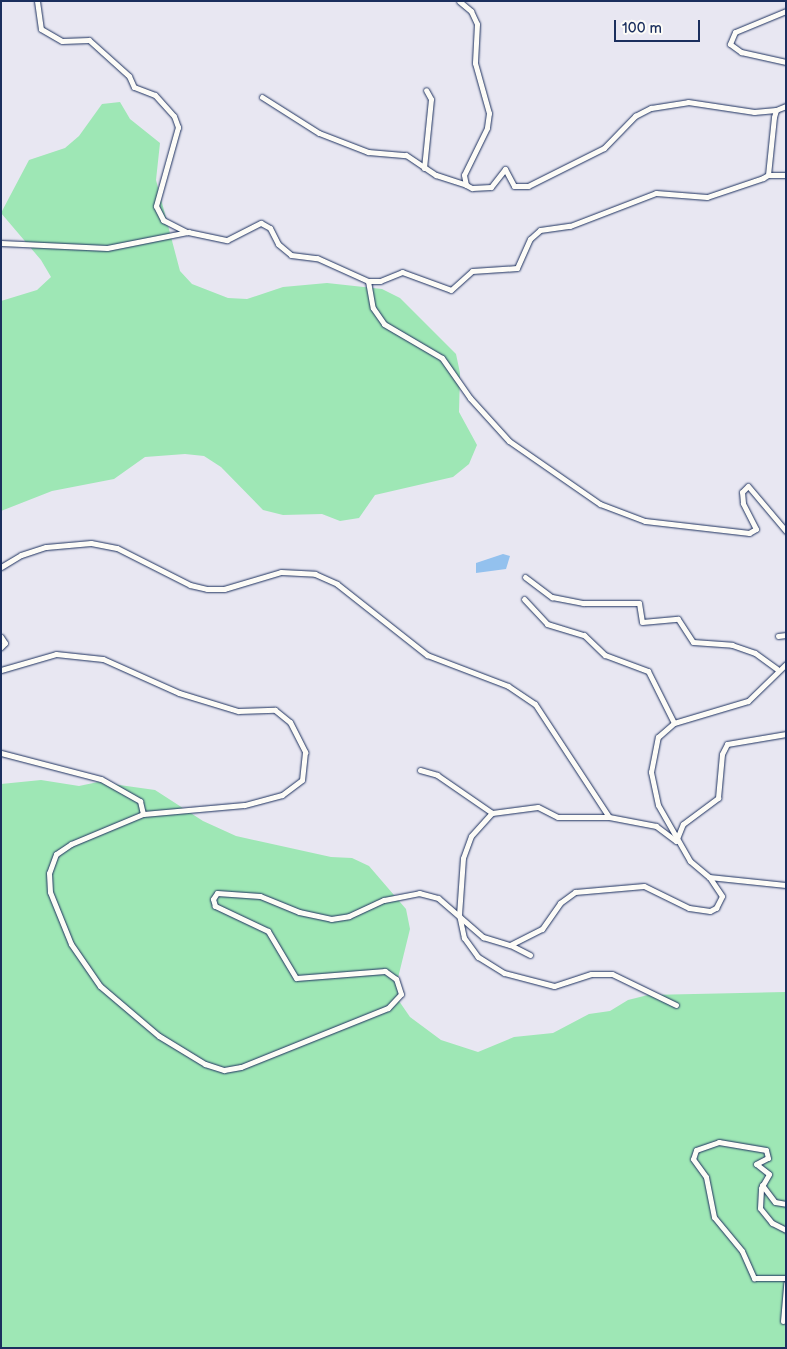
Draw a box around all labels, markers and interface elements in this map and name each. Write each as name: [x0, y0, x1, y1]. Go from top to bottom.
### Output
scale bar: [617, 10, 703, 42]
text: 100 m: [622, 19, 662, 38]

